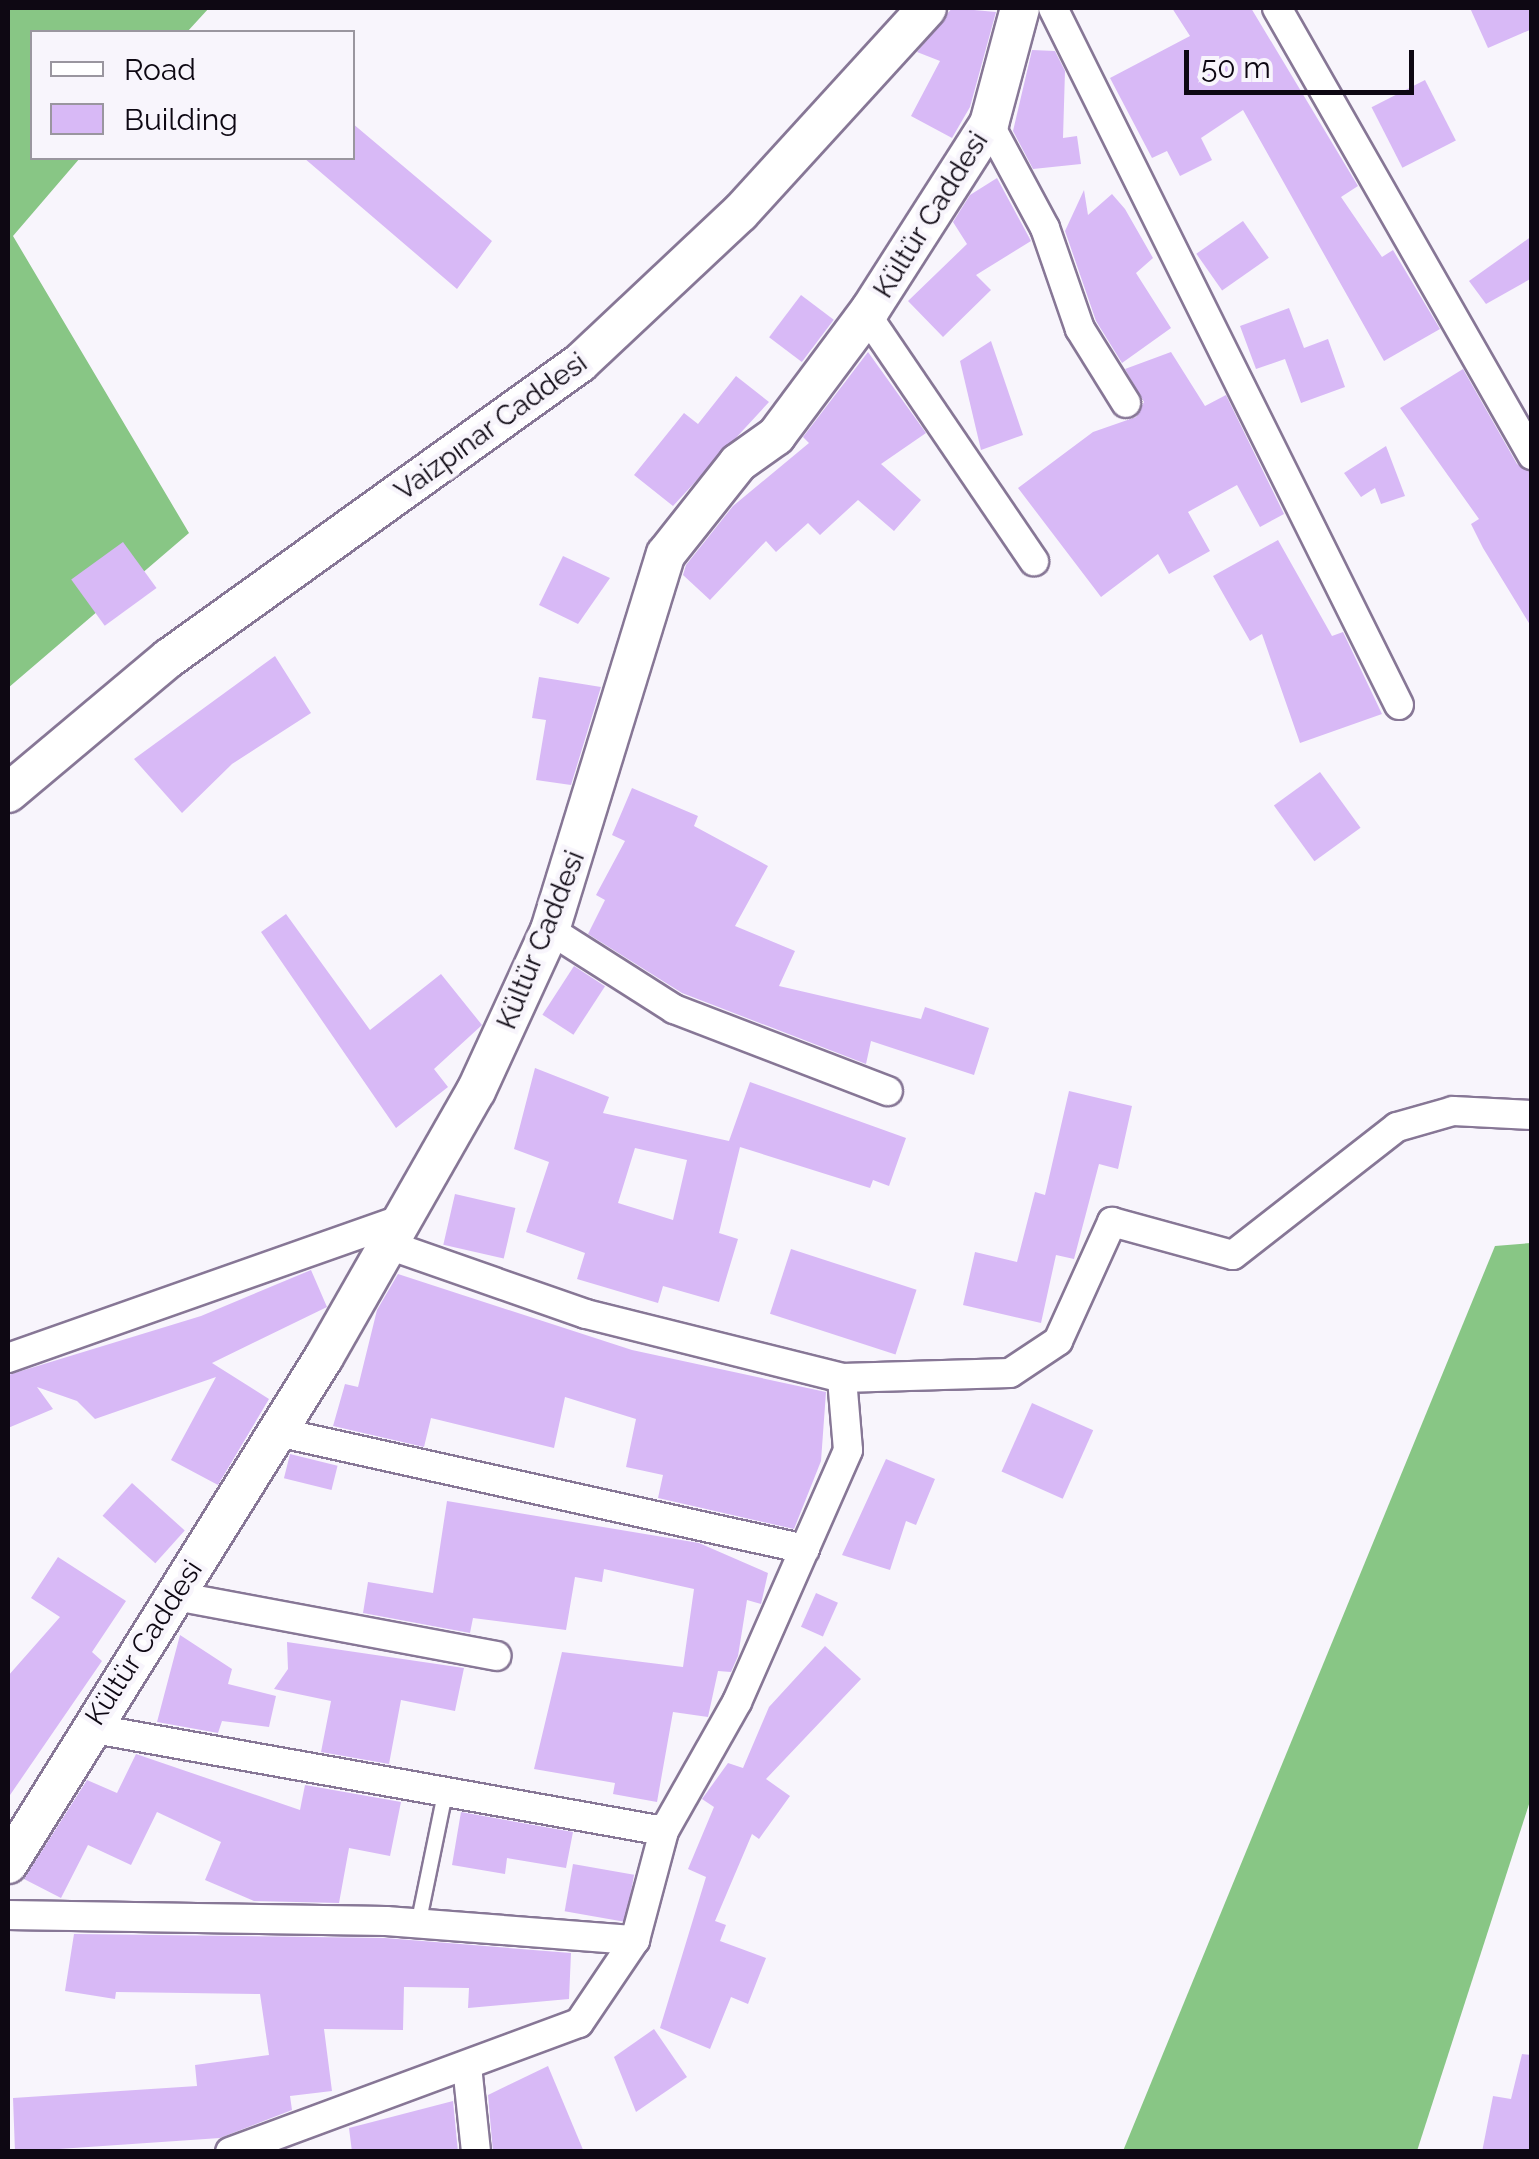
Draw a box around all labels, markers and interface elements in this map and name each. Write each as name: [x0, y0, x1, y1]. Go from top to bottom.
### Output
legend: [30, 30, 355, 160]
scale bar: [1189, 30, 1419, 92]
text: 50 m: [1201, 50, 1271, 85]
text: Road: [124, 52, 196, 87]
text: Building: [124, 102, 238, 137]
street label: Kültür Caddesi: [866, 125, 996, 305]
street label: Vaizpınar Caddesi: [388, 346, 594, 508]
street label: Kültür Caddesi: [490, 846, 592, 1034]
street label: Kültür Caddesi: [78, 1554, 210, 1732]

